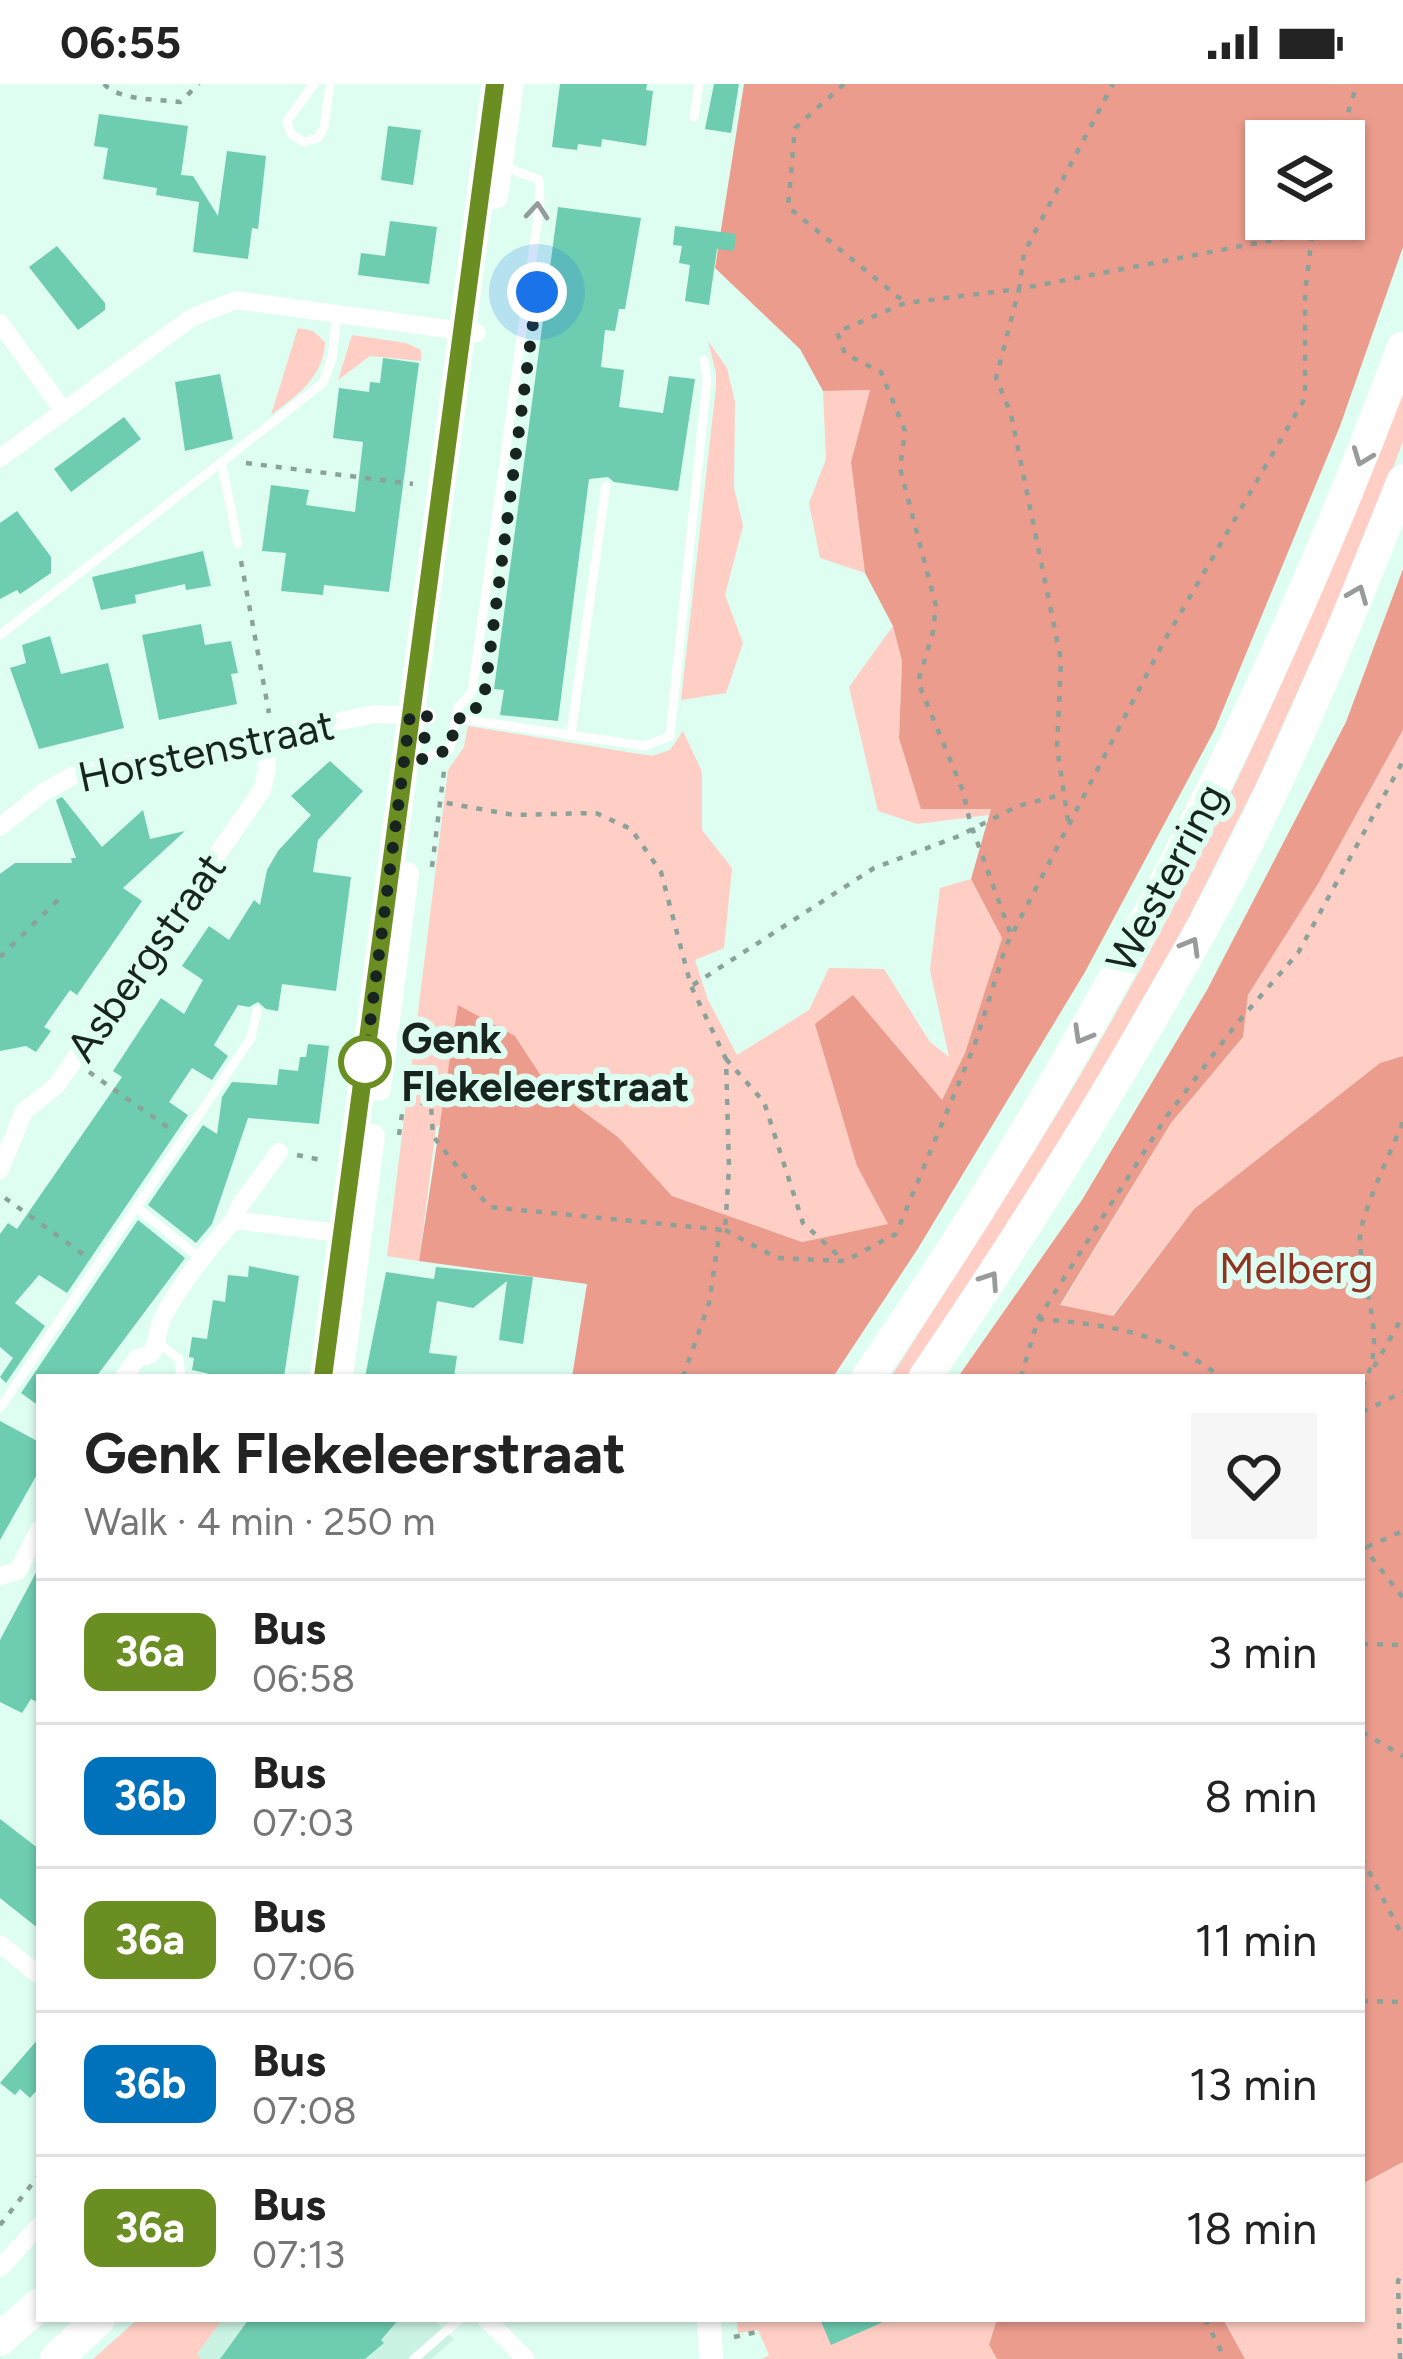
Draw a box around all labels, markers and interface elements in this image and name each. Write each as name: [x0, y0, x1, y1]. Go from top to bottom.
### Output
text: 06:55: [60, 15, 181, 69]
map controls: [1245, 120, 1365, 240]
button: layers: [1245, 120, 1365, 240]
one-way arrow: [524, 201, 549, 220]
your location: [507, 262, 567, 322]
one-way arrow: [1352, 446, 1376, 467]
one-way arrow: [1344, 584, 1368, 605]
street label: Horstenstraat: [73, 699, 339, 803]
street label: Westerring: [1095, 775, 1237, 981]
street label: Asbergstraat: [55, 843, 237, 1071]
one-way arrow: [1177, 937, 1200, 958]
place label: Genk Flekeleerstraat: [401, 1013, 689, 1112]
one-way arrow: [1074, 1022, 1097, 1043]
marker: Genk Flekeleerstraat: [340, 1037, 390, 1087]
park label: Melberg: [1219, 1243, 1373, 1294]
one-way arrow: [976, 1271, 998, 1293]
button: heart: [1191, 1413, 1317, 1539]
text: Genk Flekeleerstraat: [84, 1419, 626, 1487]
text: Walk · 4 min · 250 m: [84, 1498, 435, 1545]
text: Bus: [252, 1601, 326, 1655]
text: 3 min: [1208, 1625, 1317, 1679]
text: 36a: [115, 1626, 185, 1677]
text: 06:58: [252, 1655, 355, 1702]
text: Bus: [252, 1745, 326, 1799]
text: 8 min: [1204, 1769, 1317, 1823]
text: 36b: [114, 1770, 186, 1821]
text: 07:03: [252, 1799, 354, 1846]
text: Bus: [252, 1889, 326, 1943]
text: 11 min: [1195, 1913, 1317, 1967]
text: 36a: [115, 1914, 185, 1965]
text: 07:06: [252, 1943, 355, 1990]
text: Bus: [252, 2033, 326, 2087]
text: 13 min: [1189, 2057, 1317, 2111]
text: 36b: [114, 2058, 186, 2109]
text: 07:08: [252, 2087, 357, 2134]
text: Bus: [252, 2177, 326, 2231]
text: 18 min: [1186, 2201, 1317, 2255]
text: 36a: [115, 2202, 185, 2253]
text: 07:13: [252, 2231, 345, 2278]

